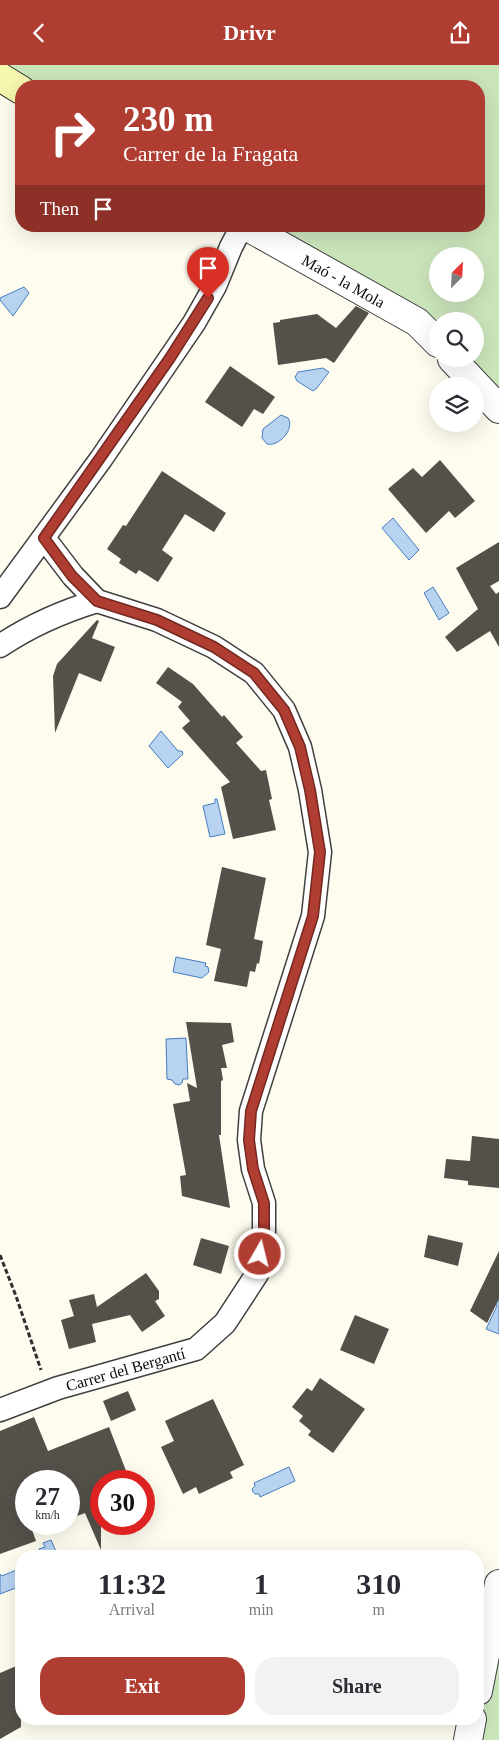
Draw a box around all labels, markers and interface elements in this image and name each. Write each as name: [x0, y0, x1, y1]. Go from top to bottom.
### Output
icon: back: [25, 19, 53, 47]
icon: share: [446, 19, 474, 47]
text: Drivr: [223, 20, 276, 45]
icon: right: [40, 100, 105, 165]
text: 230 m: [123, 100, 213, 139]
text: Carrer de la Fragata: [123, 141, 298, 166]
icon: arrive: [89, 195, 117, 223]
text: Then: [40, 198, 79, 219]
pin: [187, 247, 229, 298]
north arrow: [429, 247, 484, 303]
map controls: [429, 247, 484, 432]
street label: Maó - la Mola: [299, 251, 388, 311]
icon: arrive: [194, 254, 222, 282]
button: search: [429, 312, 484, 367]
button: layers: [429, 377, 484, 432]
position arrow: [233, 1227, 285, 1279]
street label: Carrer del Bergantí: [64, 1344, 188, 1394]
speed limit sign: 30: [90, 1470, 155, 1535]
text: 27: [35, 1483, 60, 1510]
text: km/h: [35, 1508, 60, 1522]
text: 11:32: [98, 1567, 166, 1600]
text: 1: [254, 1567, 269, 1600]
text: 310: [356, 1567, 401, 1600]
text: Arrival: [109, 1601, 155, 1618]
text: min: [249, 1601, 274, 1618]
text: m: [373, 1601, 385, 1618]
button: Exit: [40, 1657, 245, 1715]
button: Share: [255, 1657, 459, 1715]

